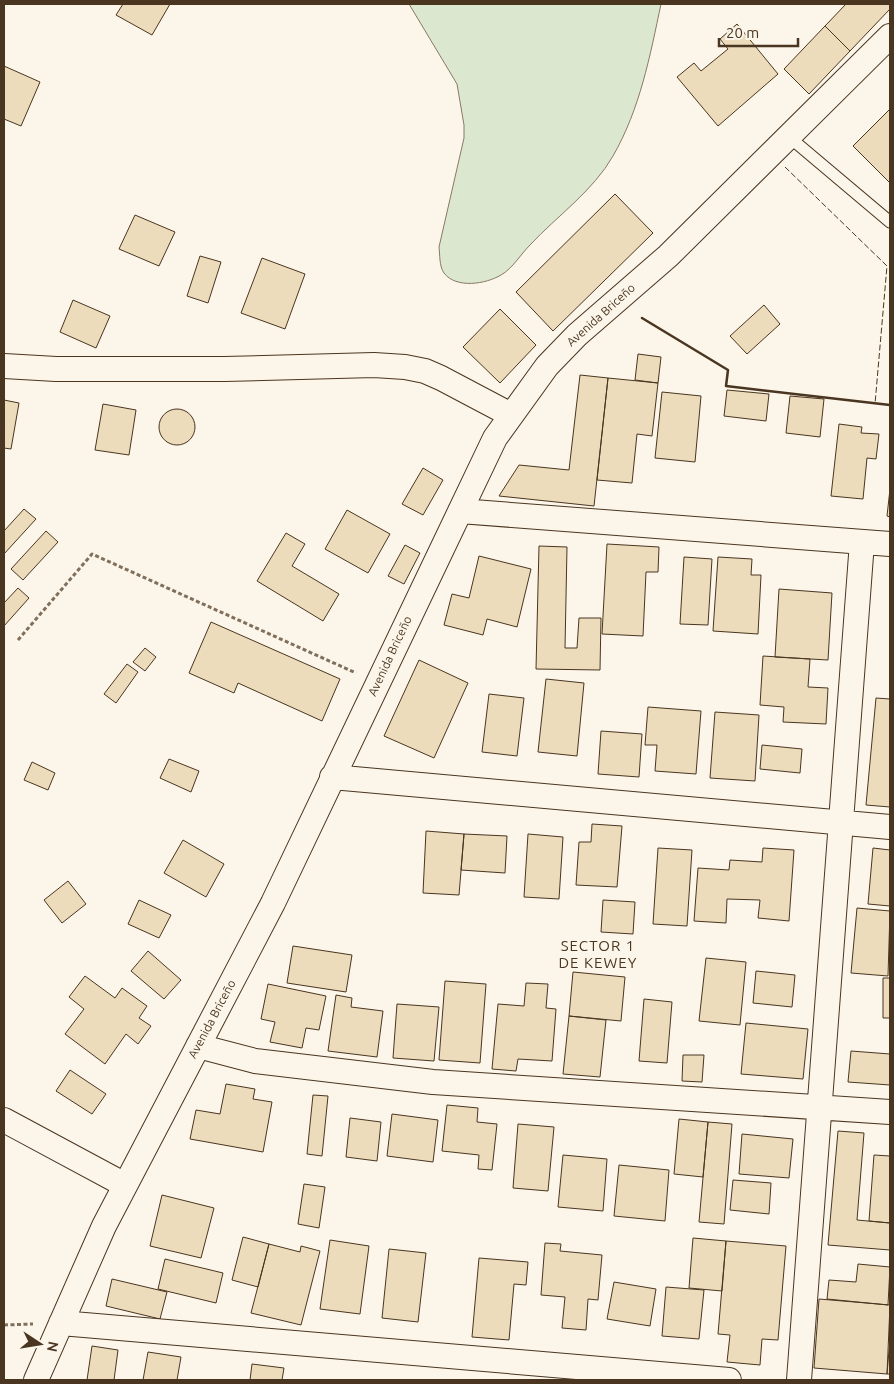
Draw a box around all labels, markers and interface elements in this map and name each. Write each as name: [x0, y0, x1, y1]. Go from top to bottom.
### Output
scale bar: [719, 15, 798, 47]
text: 20 m: [726, 24, 759, 41]
street label: Avenida Briceño: [564, 281, 637, 349]
street label: Avenida Briceño: [365, 614, 414, 698]
district label: SECTOR 1 DE KEWEY: [559, 937, 637, 971]
street label: Avenida Briceño: [185, 977, 238, 1060]
north arrow: [15, 1319, 65, 1369]
text: N: [44, 1340, 62, 1353]

